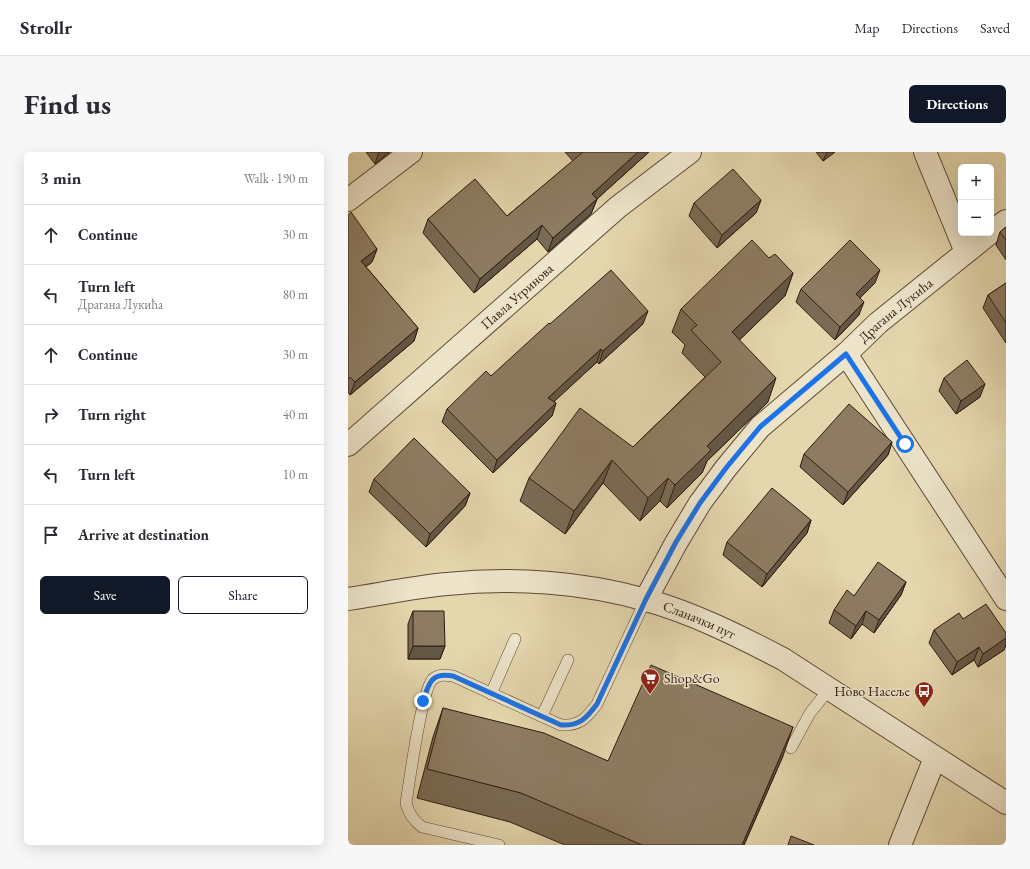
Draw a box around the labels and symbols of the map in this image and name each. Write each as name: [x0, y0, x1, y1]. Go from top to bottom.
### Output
street label: Павла Угринова: [477, 259, 557, 333]
street label: Драгана Лукића: [854, 273, 937, 346]
route start: [896, 435, 914, 453]
street label: Сланачки пут: [661, 597, 739, 643]
supermarket icon: Shop&Go: [639, 667, 661, 695]
place label: Shop&Go: [664, 669, 720, 687]
bus stop icon: Ново Насеље: [913, 680, 935, 708]
place label: Ново Насеље: [834, 682, 911, 700]
route end: [414, 692, 432, 710]

